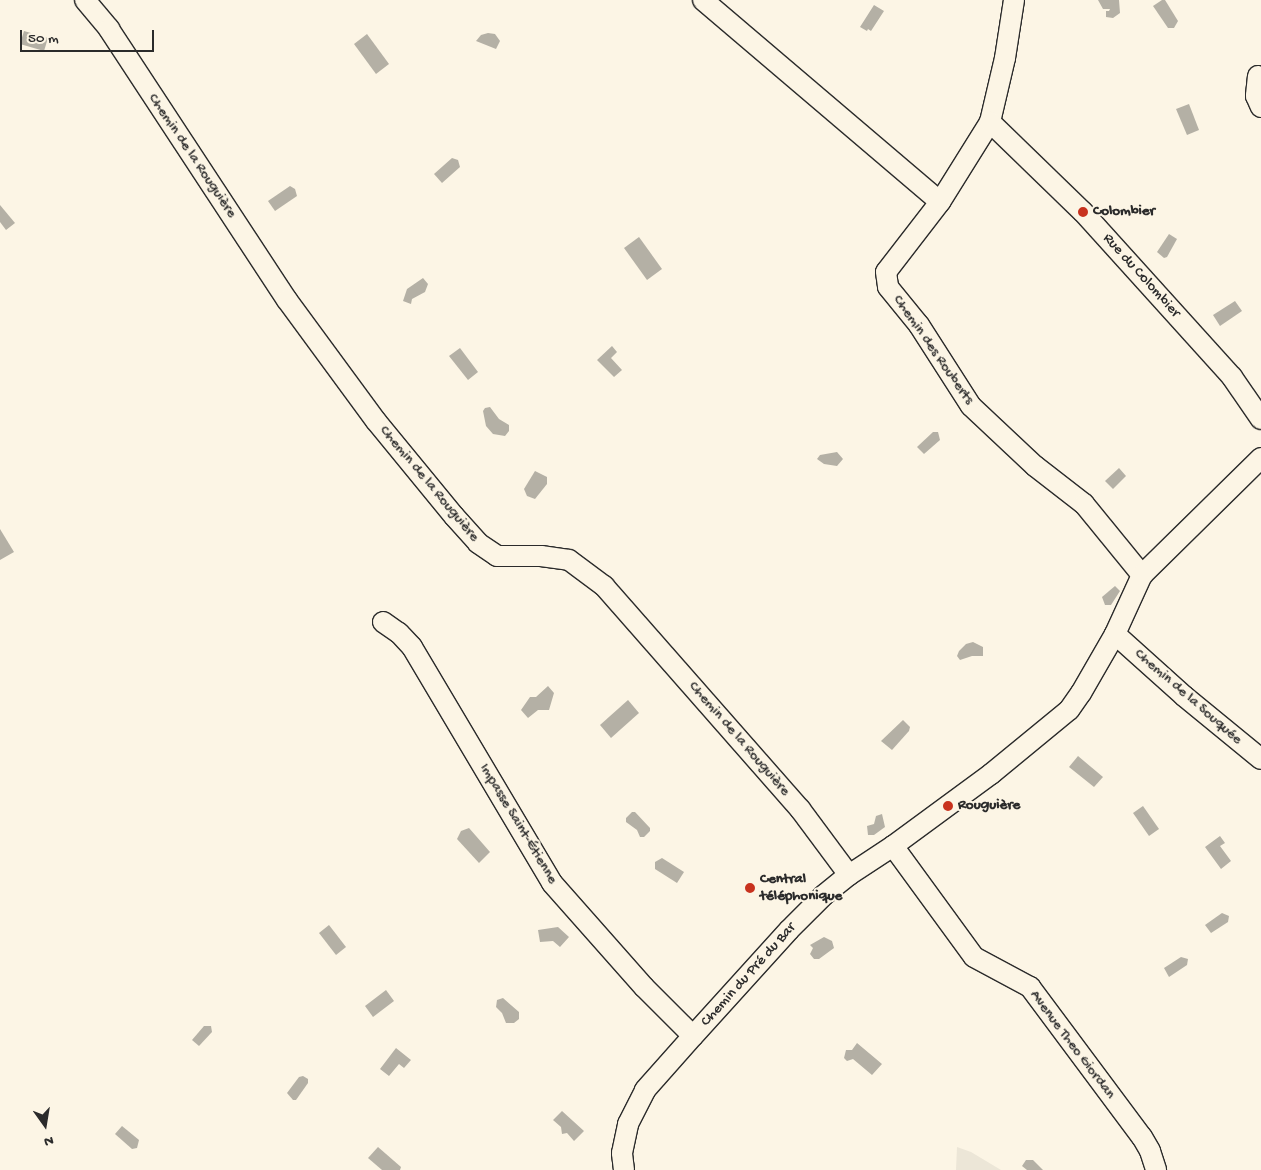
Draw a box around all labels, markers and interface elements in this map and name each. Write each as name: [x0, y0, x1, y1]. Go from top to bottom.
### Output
scale bar: [22, 20, 156, 52]
text: 50 m: [28, 30, 59, 48]
street label: Chemin de la Rouguière: [144, 90, 240, 222]
place label: Colombier: [1093, 203, 1155, 221]
marker: Colombier: [1077, 206, 1089, 218]
street label: Rue du Colombier: [1098, 230, 1184, 322]
street label: Chemin des Rouberts: [889, 292, 977, 408]
street label: Chemin de la Rouguière: [375, 422, 483, 546]
street label: Chemin de la Souquée: [1130, 645, 1246, 749]
street label: Chemin de la Rouguière: [684, 678, 794, 800]
street label: Impasse Saint-Étienne: [475, 761, 561, 887]
place label: Rouguière: [958, 797, 1020, 815]
marker: Rouguière: [942, 800, 954, 812]
place label: Central téléphonique: [760, 870, 842, 905]
marker: Central téléphonique: [744, 882, 756, 894]
street label: Chemin du Pré du Bar: [698, 919, 800, 1031]
street label: Avenue Theo Giordan: [1025, 987, 1119, 1103]
north arrow: [20, 1100, 70, 1150]
text: N: [42, 1131, 55, 1149]

